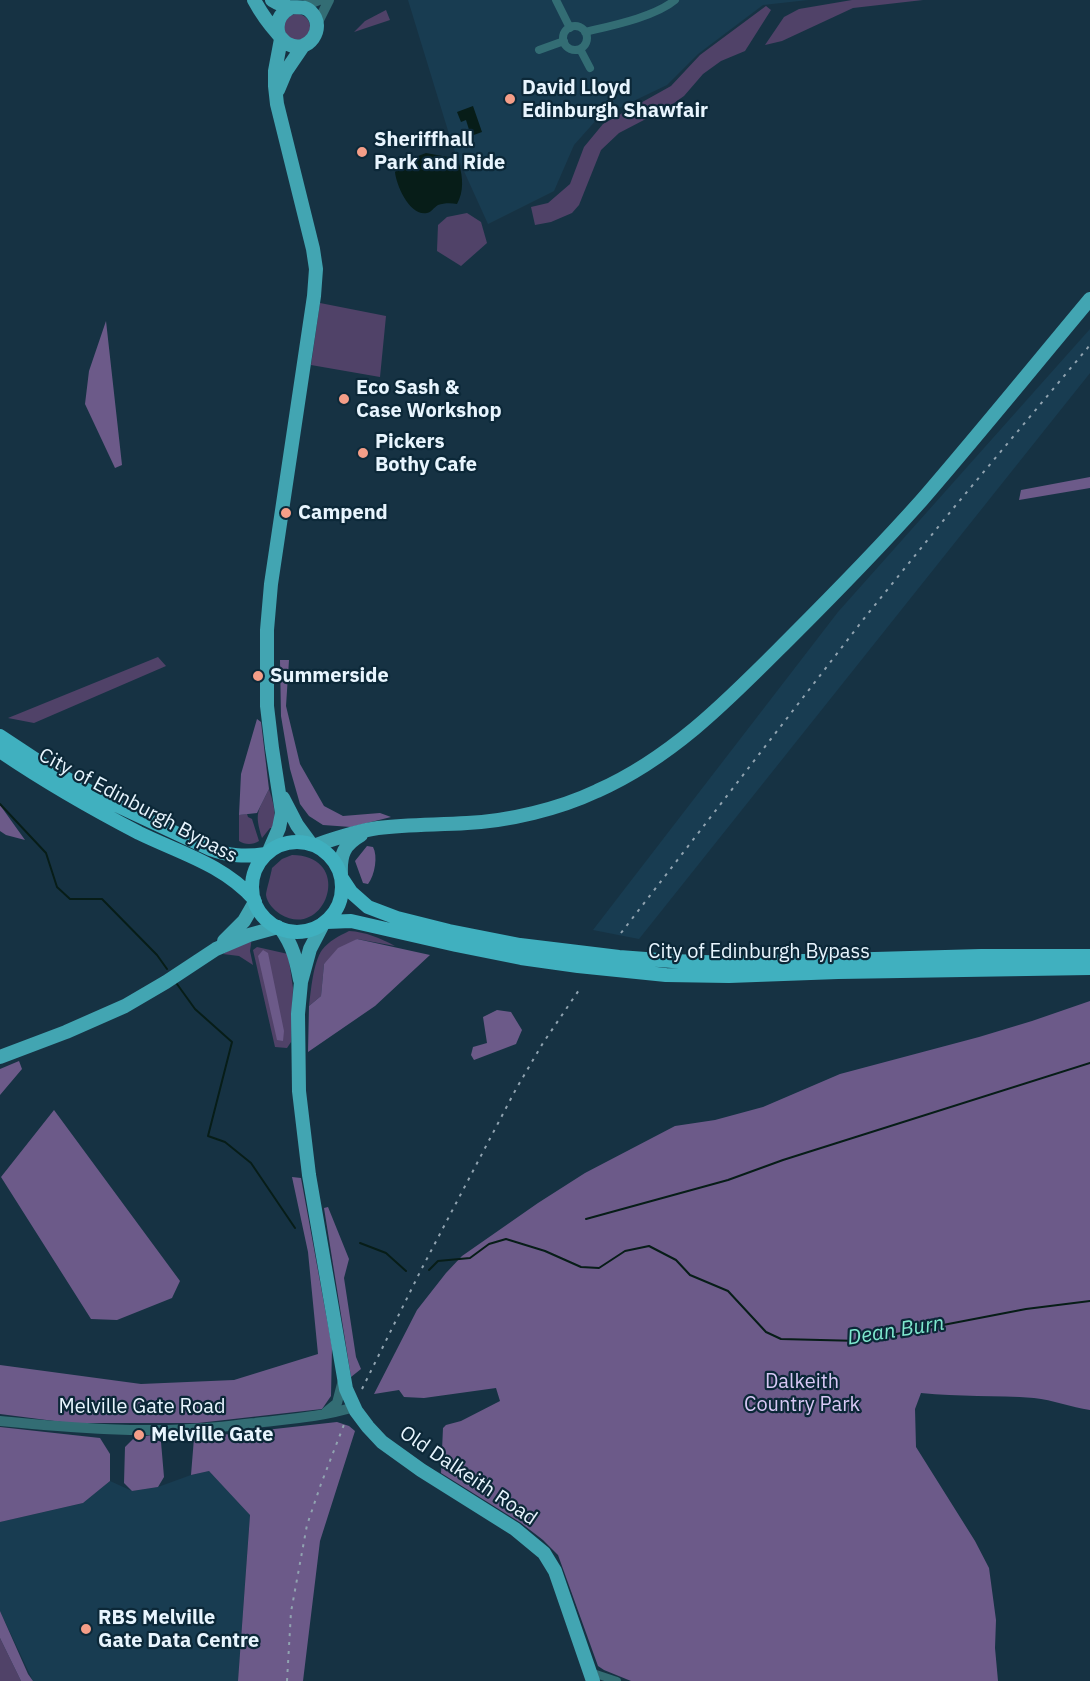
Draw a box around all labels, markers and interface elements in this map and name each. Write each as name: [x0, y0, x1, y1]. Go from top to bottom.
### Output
place label: David Lloyd Edinburgh Shawfair: [522, 76, 708, 123]
marker: David Lloyd Edinburgh Shawfair: [503, 92, 517, 106]
place label: Sheriffhall Park and Ride: [374, 128, 505, 175]
marker: Sheriffhall Park and Ride: [355, 145, 369, 159]
place label: Eco Sash & Case Workshop: [356, 376, 502, 423]
marker: Eco Sash & Case Workshop: [337, 392, 351, 406]
place label: Pickers Bothy Cafe: [375, 430, 477, 477]
marker: Pickers Bothy Cafe: [356, 446, 370, 460]
place label: Campend: [298, 501, 388, 525]
marker: Campend: [279, 506, 293, 520]
place label: Summerside: [270, 664, 389, 688]
marker: Summerside: [251, 669, 265, 683]
street label: City of Edinburgh Bypass: [34, 743, 242, 869]
street label: City of Edinburgh Bypass: [648, 940, 870, 964]
water label: Dean Burn: [846, 1311, 946, 1351]
park label: Dalkeith Country Park: [744, 1370, 860, 1417]
street label: Melville Gate Road: [59, 1395, 225, 1419]
street label: Old Dalkeith Road: [395, 1421, 541, 1531]
place label: Melville Gate: [151, 1423, 273, 1447]
marker: Melville Gate: [132, 1428, 146, 1442]
place label: RBS Melville Gate Data Centre: [98, 1606, 259, 1653]
marker: RBS Melville Gate Data Centre: [79, 1622, 93, 1636]

